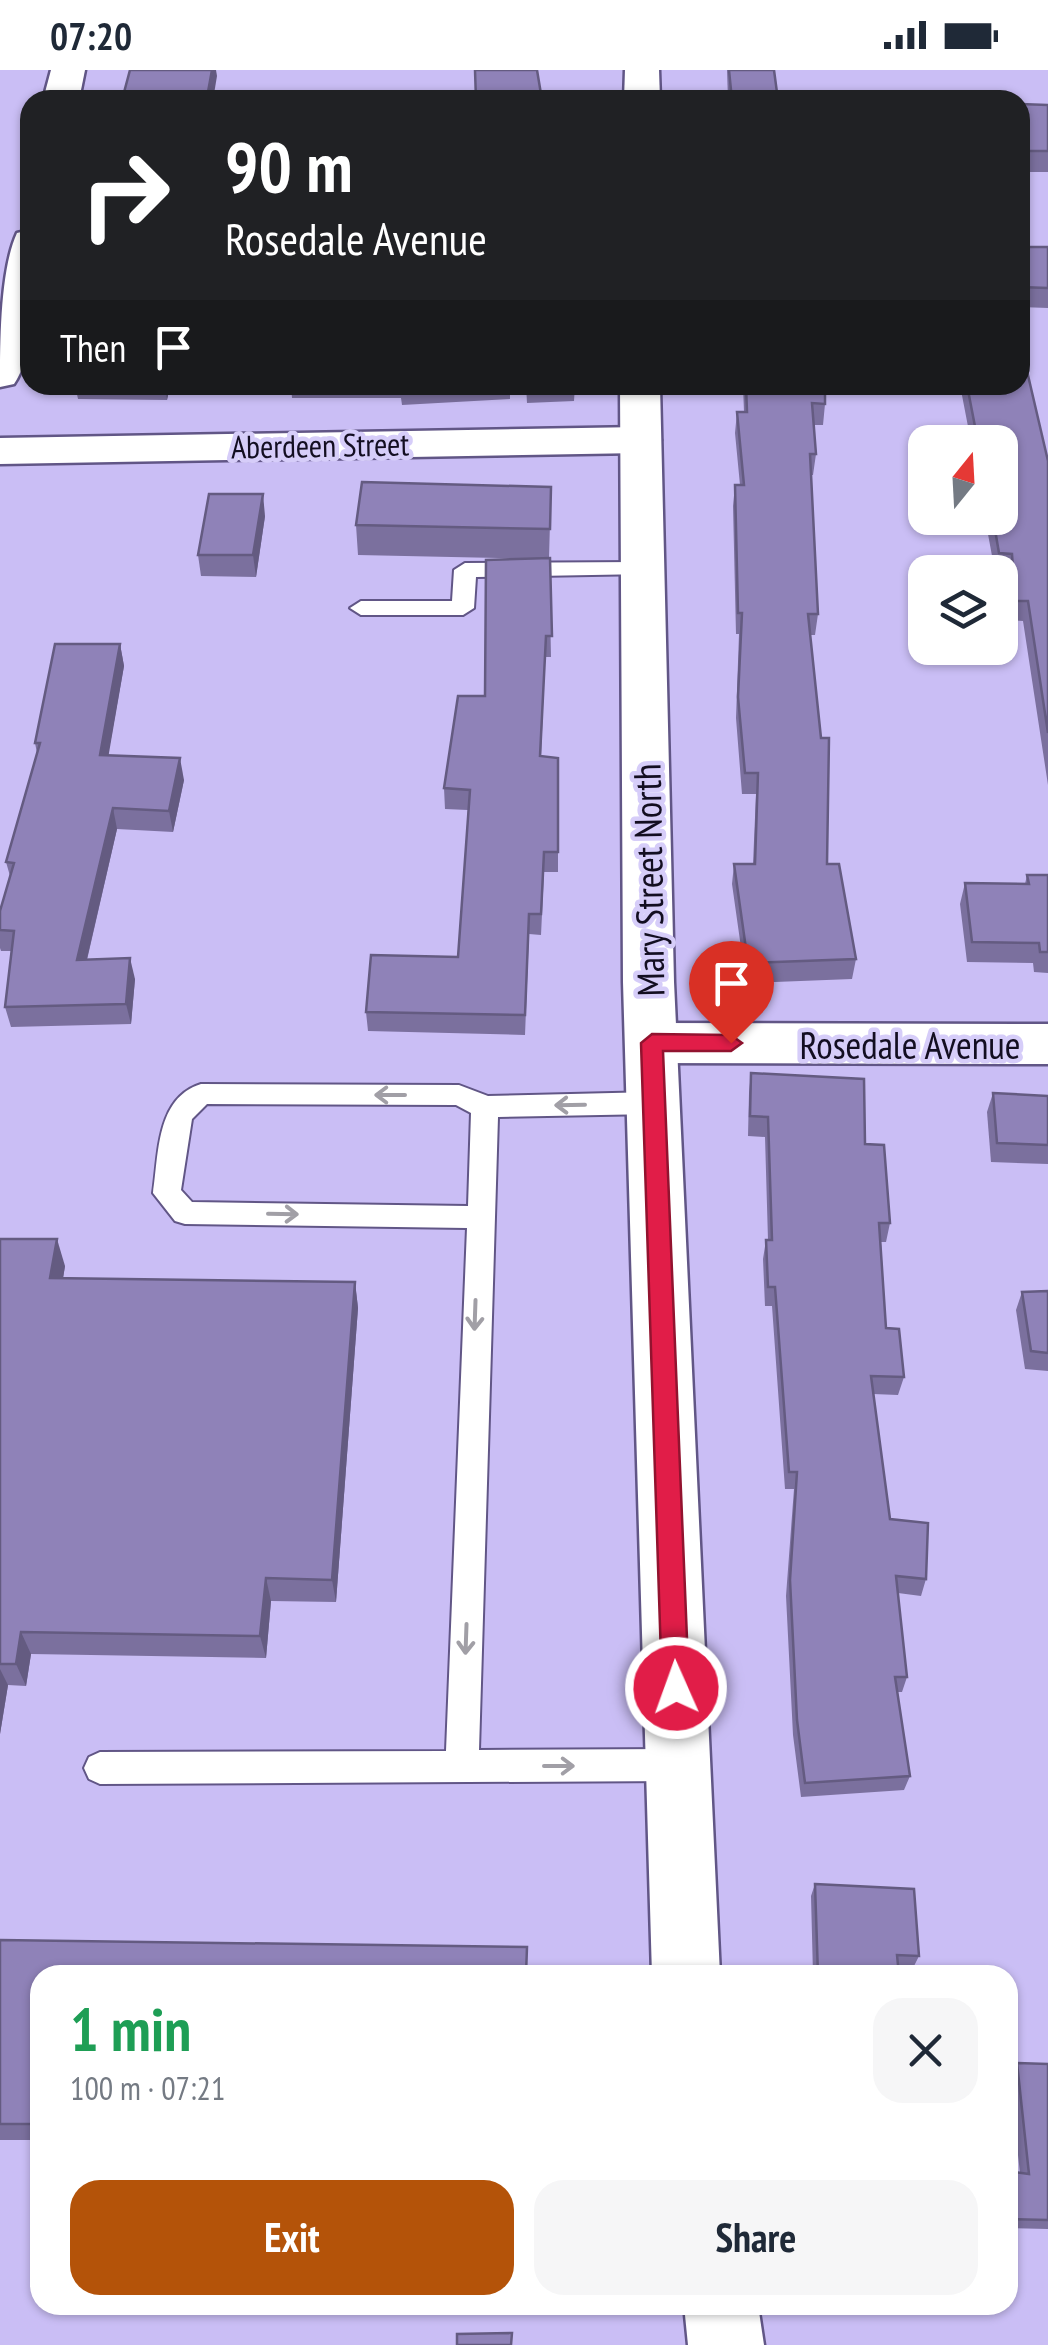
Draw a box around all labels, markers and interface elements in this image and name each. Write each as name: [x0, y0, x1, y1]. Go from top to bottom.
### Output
text: 07:20: [50, 11, 132, 60]
text: 90 m: [225, 121, 353, 211]
icon: right: [60, 130, 190, 260]
text: Rosedale Avenue: [225, 209, 487, 267]
icon: arrive: [146, 320, 201, 375]
text: Then: [60, 323, 126, 372]
street label: Aberdeen Street: [231, 422, 410, 468]
north arrow: [908, 425, 1018, 535]
map controls: [908, 425, 1018, 665]
button: layers: [908, 555, 1018, 665]
street label: Mary Street North: [621, 763, 675, 997]
pin: [689, 941, 774, 1044]
icon: arrive: [704, 956, 759, 1011]
street label: Rosedale Avenue: [799, 1020, 1021, 1069]
one-way arrow: [374, 1086, 406, 1104]
one-way arrow: [554, 1095, 586, 1114]
one-way arrow: [266, 1204, 298, 1224]
one-way arrow: [466, 1298, 485, 1330]
one-way arrow: [456, 1623, 475, 1655]
position arrow: [624, 1636, 728, 1740]
one-way arrow: [542, 1756, 575, 1776]
text: 1 min: [70, 1990, 191, 2068]
button: close: [873, 1998, 978, 2103]
text: 100 m · 07:21: [70, 2067, 225, 2109]
button: Exit: [70, 2180, 514, 2295]
button: Share: [534, 2180, 978, 2295]

